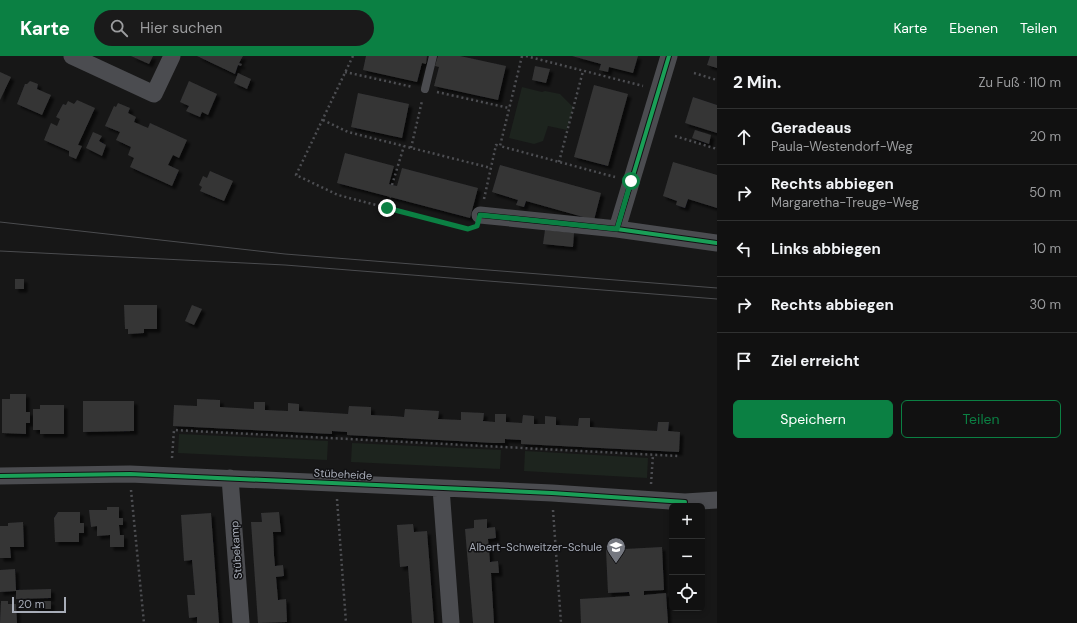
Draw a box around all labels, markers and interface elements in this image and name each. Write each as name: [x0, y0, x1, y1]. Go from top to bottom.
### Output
search box: [94, 10, 374, 46]
text: Karte: [20, 16, 70, 41]
icon: search: [108, 17, 130, 39]
text: Hier suchen: [140, 18, 222, 38]
text: Karte: [893, 19, 927, 37]
text: Ebenen: [949, 19, 998, 37]
text: Teilen: [1020, 19, 1057, 37]
text: 2 Min.: [733, 71, 781, 93]
text: Zu Fuß · 110 m: [979, 74, 1061, 91]
text: Geradeaus: [771, 118, 852, 138]
icon: ahead: [733, 126, 755, 148]
text: 20 m: [1030, 128, 1061, 145]
text: Paula-Westendorf-Weg: [771, 138, 913, 155]
route start: [622, 172, 640, 190]
text: Rechts abbiegen: [771, 174, 894, 194]
icon: right: [733, 182, 755, 204]
text: 50 m: [1029, 184, 1061, 201]
text: Margaretha-Treuge-Weg: [771, 194, 919, 211]
route end: [378, 199, 396, 217]
icon: left: [733, 238, 755, 260]
text: Links abbiegen: [771, 239, 881, 259]
text: 10 m: [1033, 240, 1061, 257]
icon: right: [733, 294, 755, 316]
text: Rechts abbiegen: [771, 295, 894, 315]
text: 30 m: [1029, 296, 1061, 313]
icon: arrive: [733, 350, 755, 372]
text: Ziel erreicht: [771, 351, 860, 371]
button: Speichern: [733, 400, 893, 438]
button: Teilen: [901, 400, 1061, 438]
street label: Stübeheide: [313, 465, 373, 483]
map controls: [669, 503, 705, 611]
button: +: [669, 503, 705, 539]
street label: Stübekamp: [227, 520, 245, 580]
school or university icon: Albert-Schweitzer-Schule: [605, 536, 627, 564]
button: −: [669, 539, 705, 575]
place label: Albert-Schweitzer-Schule: [469, 540, 602, 554]
button: locate: [669, 575, 705, 611]
scale bar: [12, 595, 66, 614]
text: 20 m: [18, 597, 44, 611]

